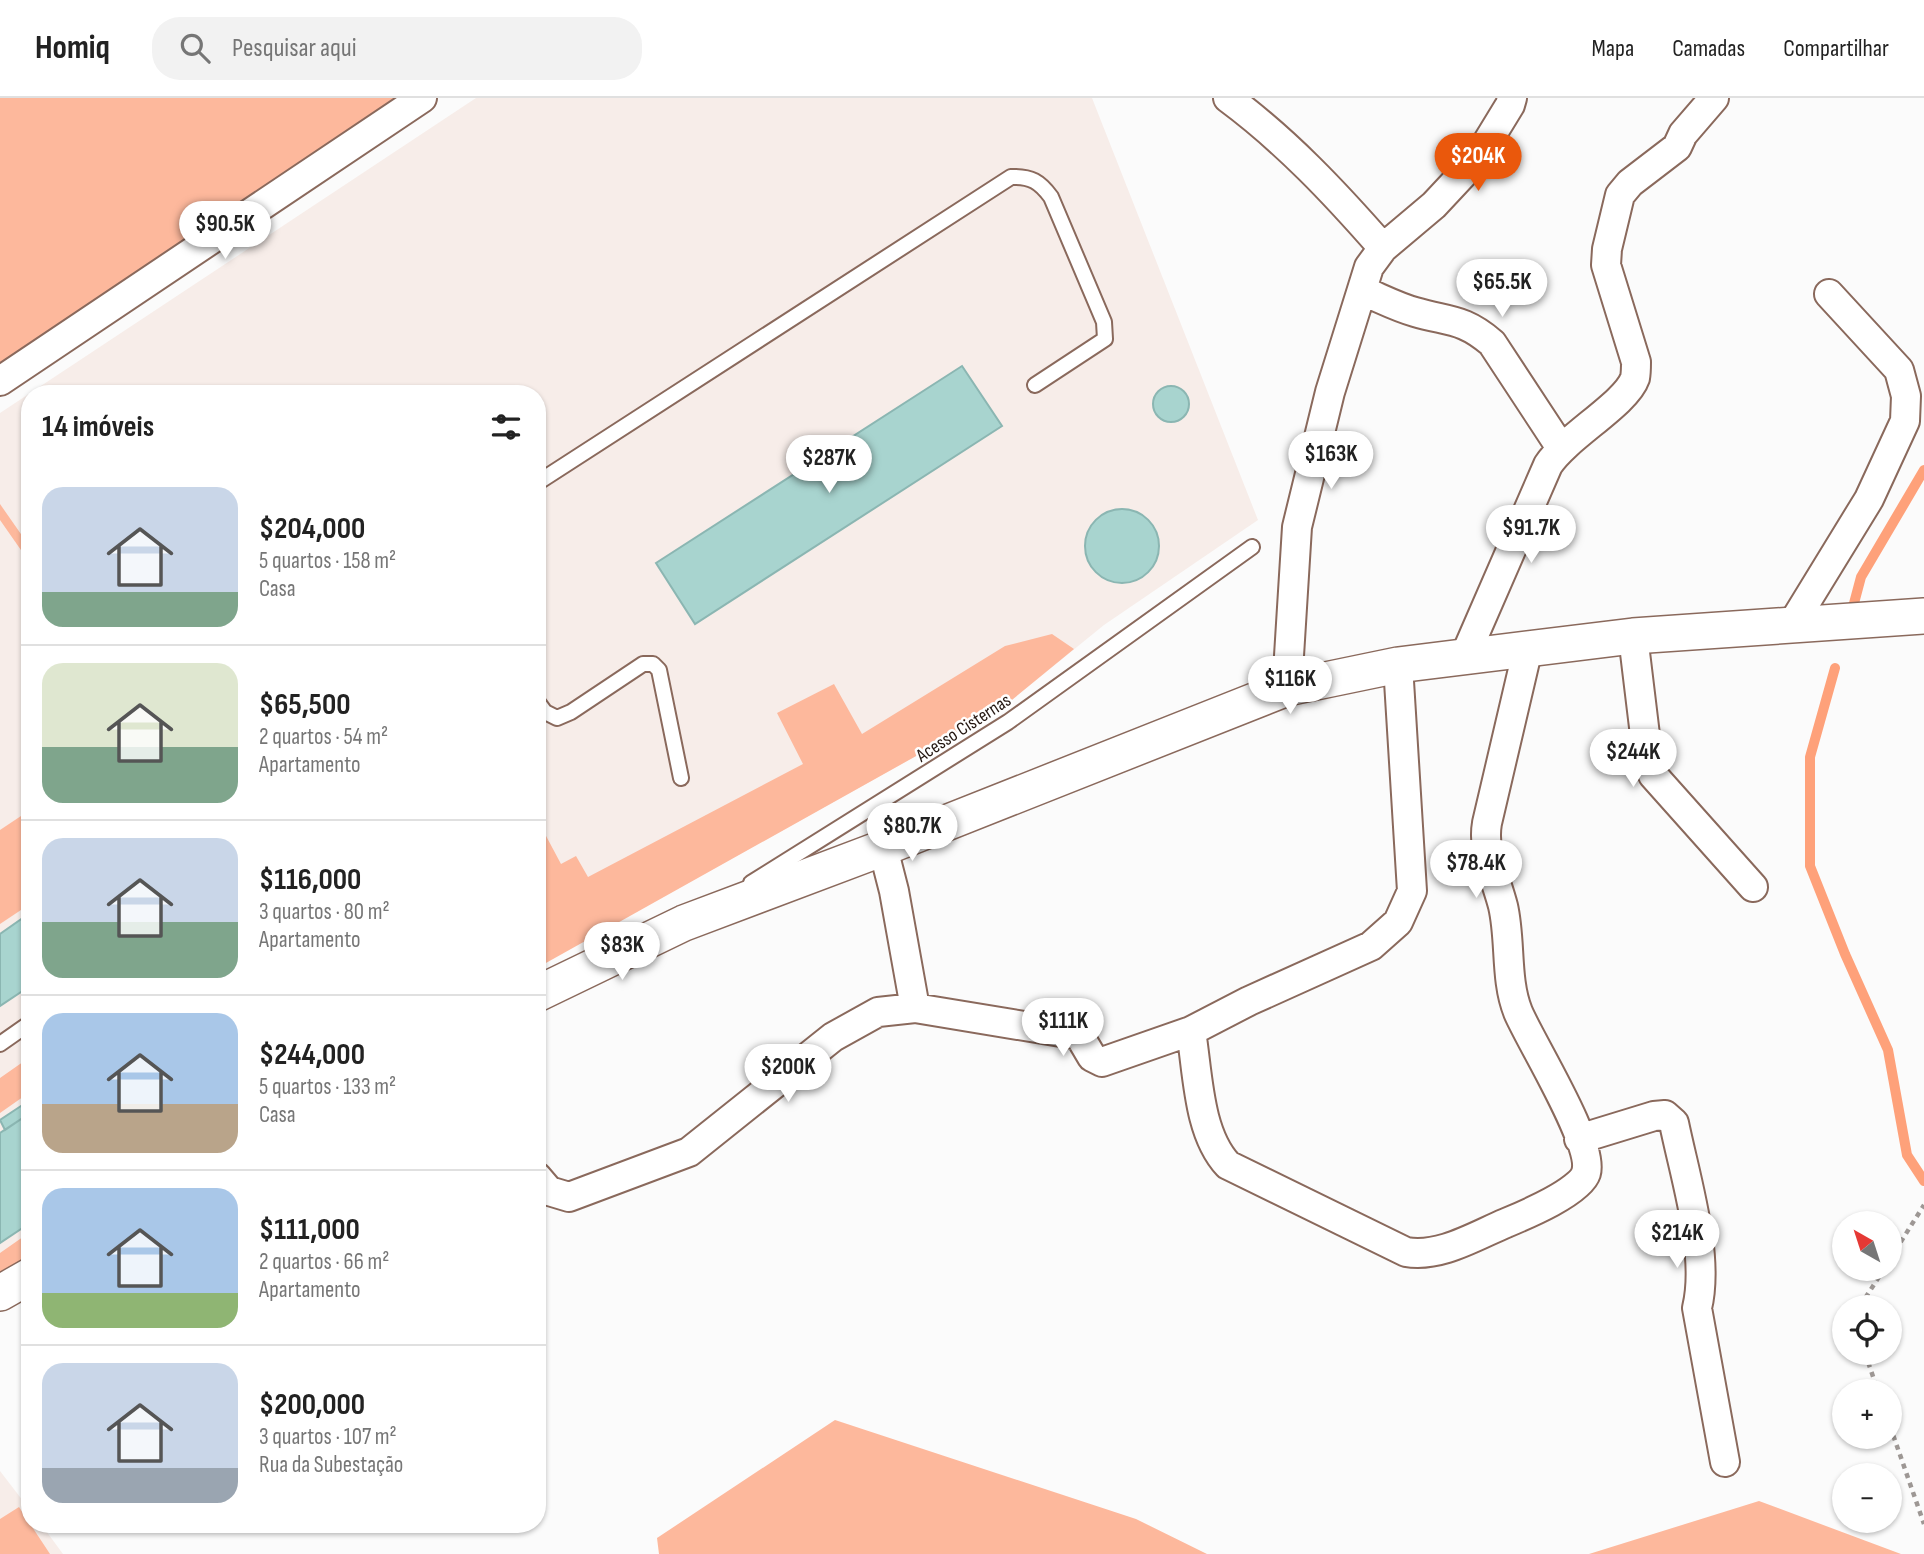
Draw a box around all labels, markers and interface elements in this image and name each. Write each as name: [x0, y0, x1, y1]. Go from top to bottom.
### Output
search box: [152, 17, 642, 80]
text: Homiq: [35, 28, 110, 68]
icon: search: [176, 29, 214, 67]
text: Pesquisar aqui: [232, 33, 357, 64]
text: Mapa: [1592, 34, 1634, 63]
text: Camadas: [1672, 34, 1745, 63]
text: Compartilhar: [1783, 34, 1889, 63]
pin: $204K: [1429, 134, 1527, 193]
text: $204K: [1451, 142, 1505, 170]
pin: $90.5K: [168, 202, 282, 261]
text: $90.5K: [195, 210, 255, 238]
pin: $65.5K: [1445, 260, 1559, 319]
text: $65.5K: [1472, 268, 1532, 296]
icon: filters: [487, 408, 525, 446]
text: 14 imóveis: [42, 409, 154, 445]
pin: $163K: [1282, 432, 1380, 491]
pin: $287K: [780, 436, 878, 495]
text: $163K: [1304, 440, 1358, 468]
text: $287K: [802, 444, 856, 472]
pin: $91.7K: [1474, 505, 1588, 565]
text: $204,000: [259, 511, 365, 547]
text: $91.7K: [1502, 514, 1560, 542]
icon: home: [98, 515, 182, 599]
text: 5 quartos · 158 m²: [259, 547, 396, 575]
text: Casa: [259, 575, 296, 603]
pin: $116K: [1241, 656, 1339, 716]
text: $116K: [1264, 665, 1316, 693]
text: $65,500: [259, 687, 351, 723]
street label: Acesso Cisternas: [911, 689, 1016, 768]
icon: home: [98, 691, 182, 775]
text: 2 quartos · 54 m²: [259, 723, 388, 751]
pin: $244K: [1584, 730, 1682, 789]
text: $244K: [1606, 738, 1660, 766]
text: Apartamento: [259, 751, 361, 779]
pin: $80.7K: [855, 804, 969, 863]
text: $80.7K: [883, 812, 941, 840]
pin: $78.4K: [1419, 840, 1533, 900]
text: $78.4K: [1446, 849, 1506, 877]
text: $116,000: [259, 862, 361, 898]
icon: home: [98, 866, 182, 950]
text: 3 quartos · 80 m²: [259, 898, 390, 926]
pin: $83K: [581, 922, 663, 982]
text: Apartamento: [259, 926, 361, 954]
text: $83K: [600, 931, 644, 959]
pin: $111K: [1014, 998, 1112, 1058]
text: $111K: [1038, 1007, 1088, 1035]
text: $244,000: [259, 1037, 365, 1073]
icon: home: [98, 1041, 182, 1125]
pin: $200K: [739, 1044, 837, 1104]
text: $200K: [760, 1053, 816, 1081]
text: 5 quartos · 133 m²: [259, 1073, 396, 1101]
text: Casa: [259, 1101, 296, 1129]
pin: $214K: [1628, 1210, 1726, 1270]
north arrow: [1832, 1211, 1902, 1281]
map controls: [1832, 1211, 1902, 1533]
text: $111,000: [259, 1212, 360, 1248]
icon: home: [98, 1216, 182, 1300]
text: $214K: [1650, 1219, 1704, 1247]
text: 2 quartos · 66 m²: [259, 1248, 389, 1276]
text: Apartamento: [259, 1276, 361, 1304]
button: locate: [1832, 1295, 1902, 1365]
button: +: [1832, 1379, 1902, 1449]
text: $200,000: [259, 1387, 365, 1423]
icon: home: [98, 1391, 182, 1475]
text: 3 quartos · 107 m²: [259, 1423, 397, 1451]
text: Rua da Subestação: [259, 1451, 403, 1479]
button: −: [1832, 1463, 1902, 1533]

